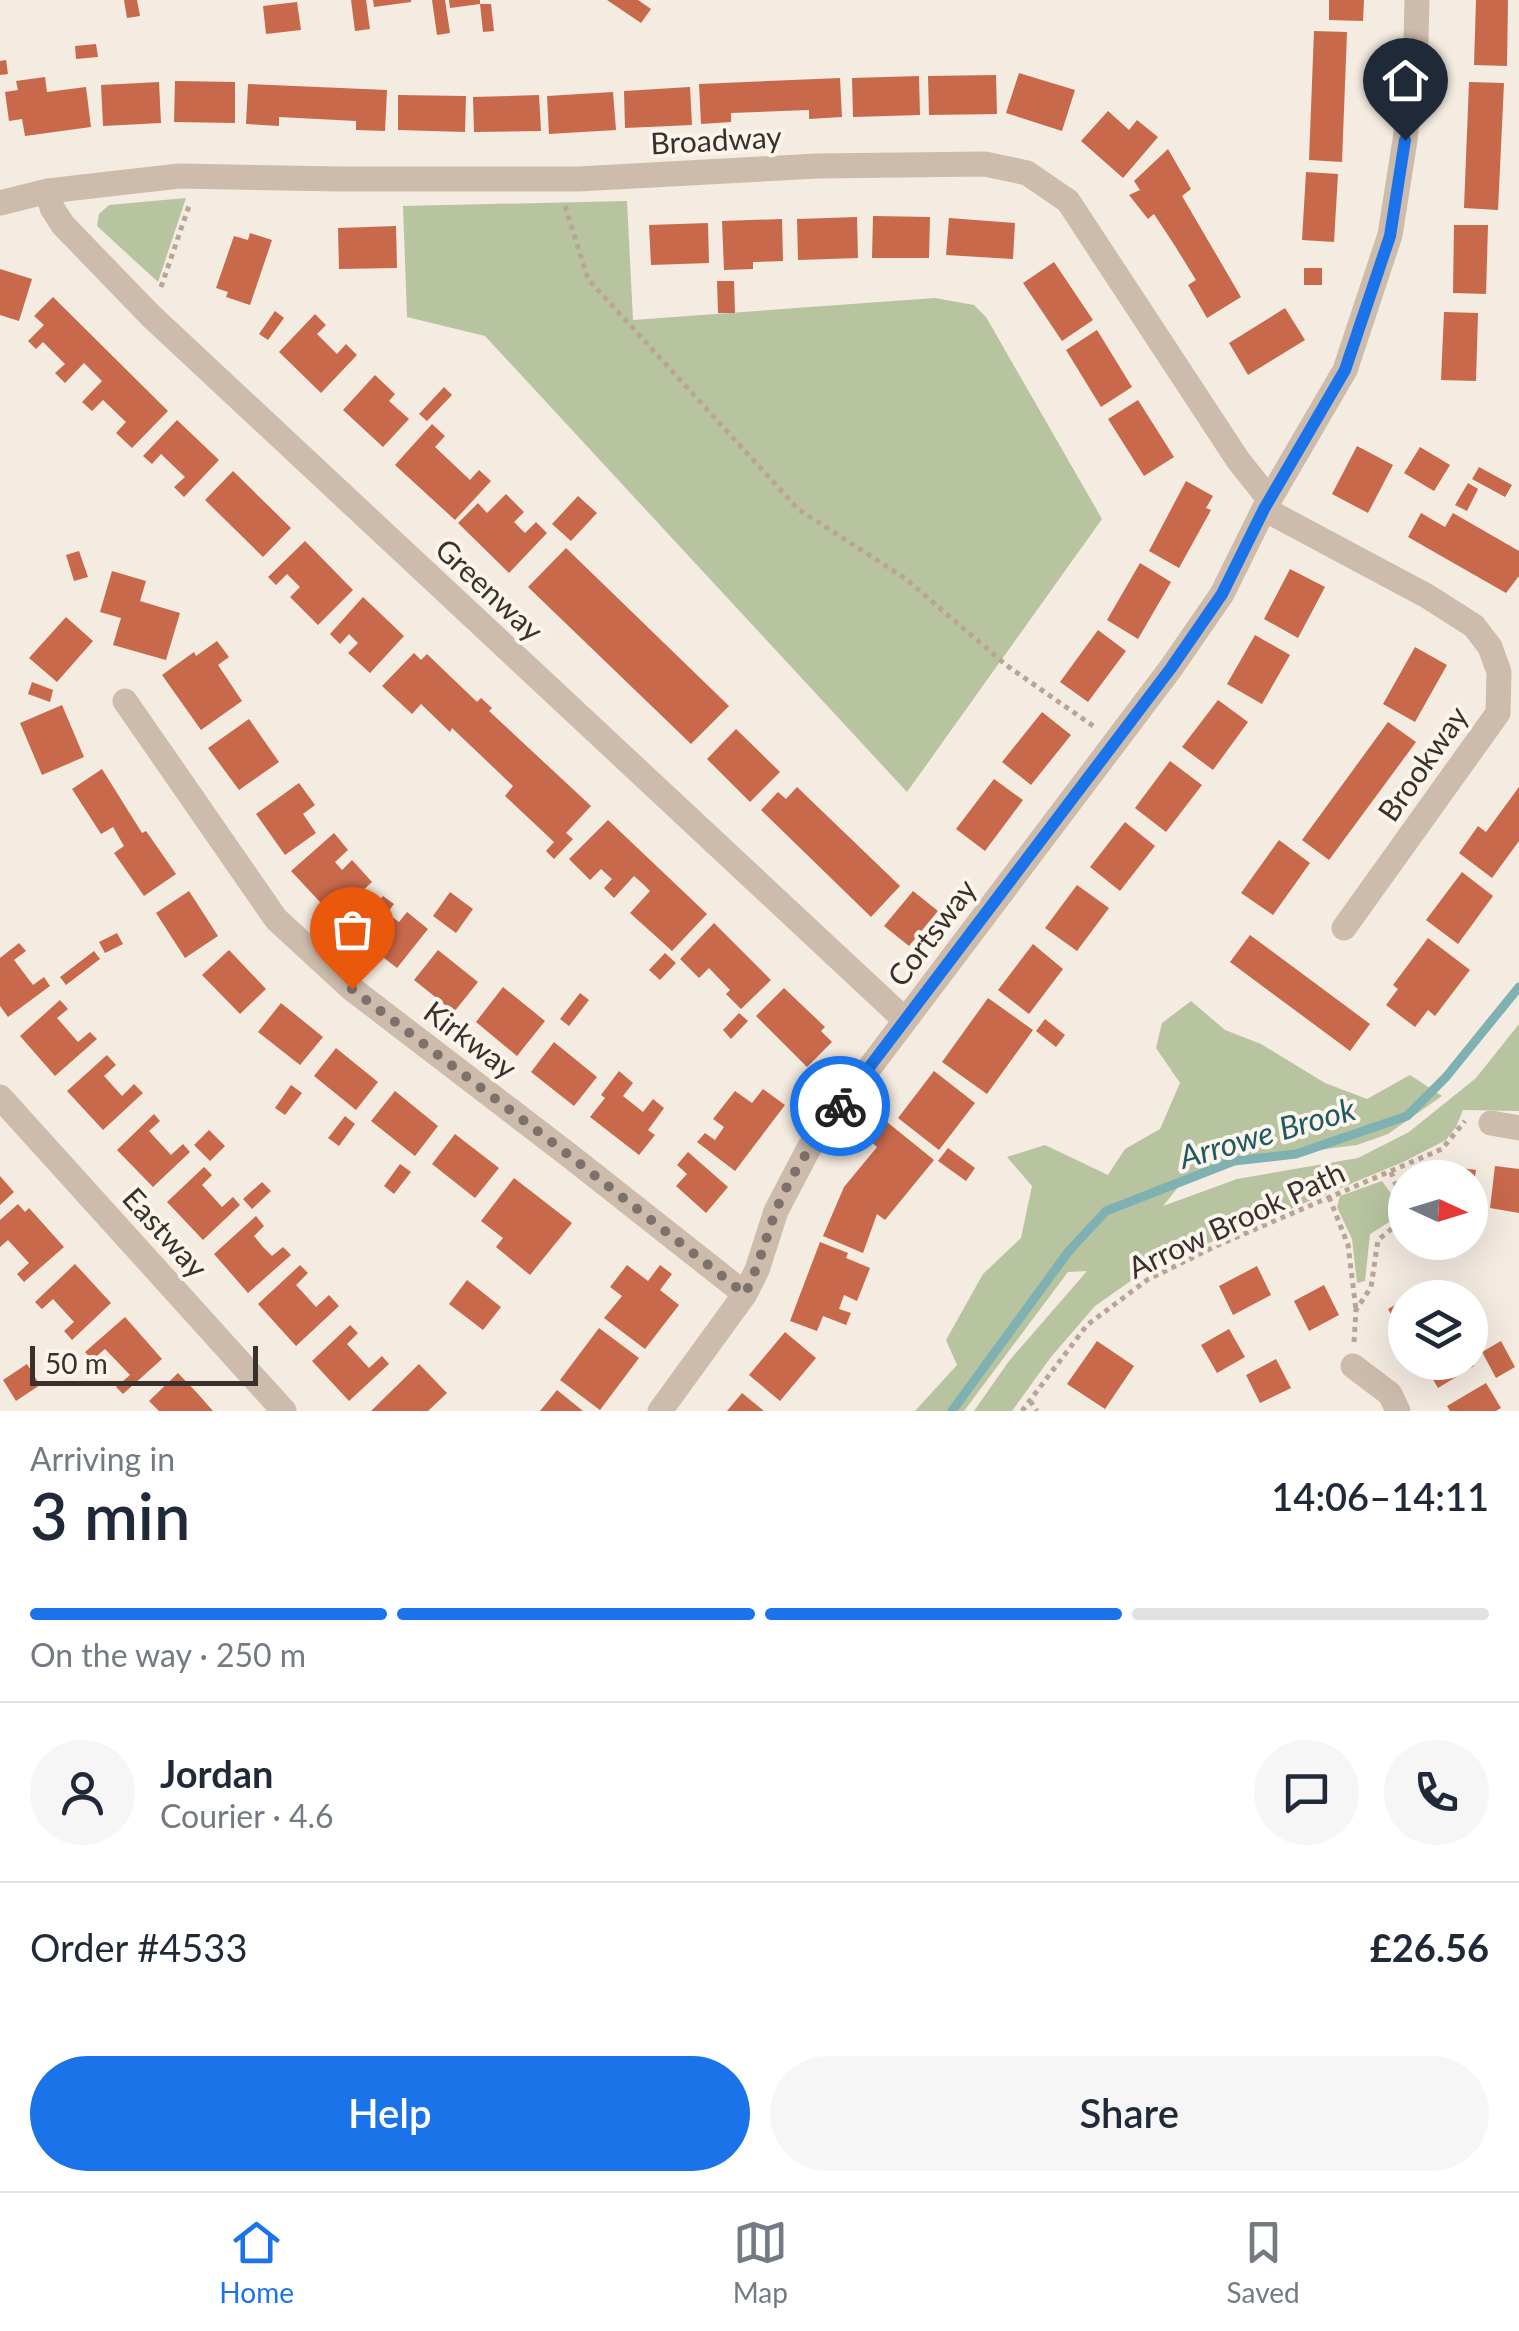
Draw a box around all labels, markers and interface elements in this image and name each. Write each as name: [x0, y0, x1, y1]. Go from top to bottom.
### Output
pin: [1363, 38, 1448, 141]
icon: home: [1378, 53, 1433, 108]
street label: Broadway: [649, 118, 783, 160]
street label: Greenway: [429, 530, 552, 648]
street label: Brookway: [1369, 698, 1475, 827]
street label: Cortsway: [879, 871, 983, 993]
pin: [310, 887, 395, 990]
icon: bag: [325, 902, 380, 957]
street label: Kirkway: [418, 993, 525, 1086]
courier: [790, 1056, 890, 1156]
icon: bike: [813, 1079, 868, 1134]
water label: Arrowe Brook: [1173, 1088, 1360, 1176]
street label: Arrow Brook Path: [1122, 1153, 1350, 1285]
north arrow: [1388, 1160, 1488, 1260]
map controls: [1388, 1160, 1488, 1380]
street label: Eastway: [116, 1179, 216, 1285]
button: layers: [1388, 1280, 1488, 1380]
scale bar: [30, 1341, 258, 1386]
text: 50 m: [45, 1346, 108, 1380]
text: Arriving in: [30, 1439, 175, 1478]
text: 14:06–14:11: [1271, 1473, 1489, 1519]
text: 3 min: [30, 1476, 190, 1554]
text: On the way · 250 m: [30, 1635, 306, 1674]
button: person: [30, 1740, 135, 1845]
button: chat: [1254, 1740, 1359, 1845]
button: phone: [1384, 1740, 1489, 1845]
text: Jordan: [160, 1750, 273, 1796]
text: Courier · 4.6: [160, 1796, 334, 1835]
text: Order #4533: [30, 1924, 247, 1970]
text: £26.56: [1370, 1924, 1489, 1970]
button: Help: [30, 2056, 750, 2171]
button: Share: [770, 2056, 1489, 2171]
tab: Home: [219, 2215, 294, 2309]
tab: Map: [733, 2215, 788, 2309]
tab: Saved: [1227, 2215, 1300, 2309]

